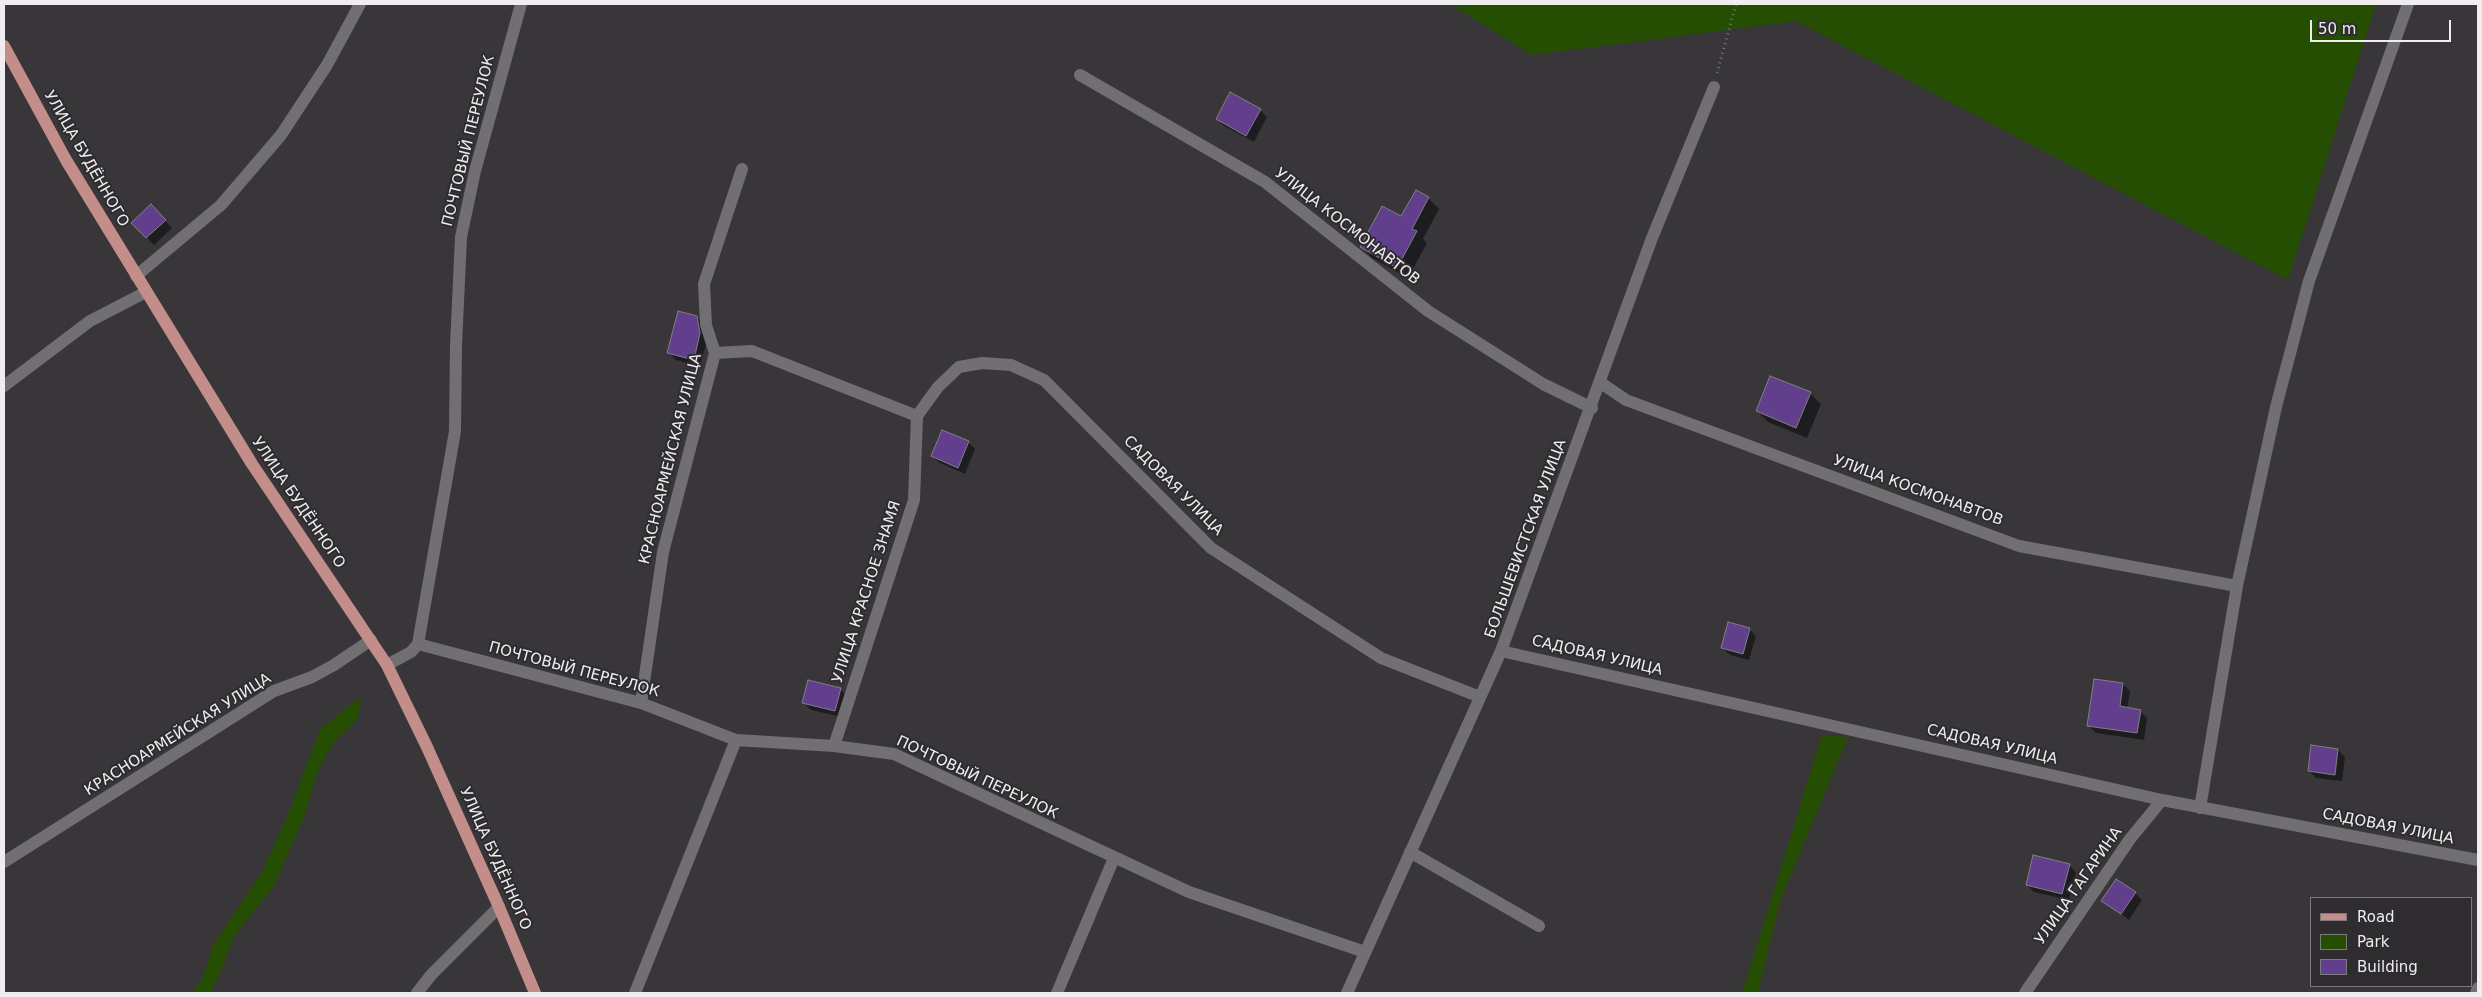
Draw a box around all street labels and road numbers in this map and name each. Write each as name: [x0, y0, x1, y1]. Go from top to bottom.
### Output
street label: ПОЧТОВЫЙ ПЕРЕУЛОК: [439, 53, 499, 229]
street label: УЛИЦА БУДЁННОГО: [40, 88, 132, 230]
street label: УЛИЦА КОСМОНАВТОВ: [1271, 165, 1423, 289]
street label: КРАСНОАРМЕЙСКАЯ УЛИЦА: [636, 352, 706, 566]
street label: САДОВАЯ УЛИЦА: [1119, 432, 1227, 540]
street label: УЛИЦА БУДЁННОГО: [247, 434, 349, 572]
street label: БОЛЬШЕВИСТСКАЯ УЛИЦА: [1482, 437, 1570, 641]
street label: УЛИЦА КОСМОНАВТОВ: [1831, 452, 2005, 530]
street label: УЛИЦА КРАСНОЕ ЗНАМЯ: [829, 499, 905, 685]
street label: САДОВАЯ УЛИЦА: [1530, 632, 1664, 680]
street label: ПОЧТОВЫЙ ПЕРЕУЛОК: [487, 639, 661, 701]
street label: КРАСНОАРМЕЙСКАЯ УЛИЦА: [81, 670, 275, 800]
street label: САДОВАЯ УЛИЦА: [1925, 721, 2059, 769]
street label: ПОЧТОВЫЙ ПЕРЕУЛОК: [893, 733, 1061, 823]
street label: УЛИЦА БУДЁННОГО: [455, 785, 535, 933]
street label: САДОВАЯ УЛИЦА: [2321, 805, 2455, 849]
street label: УЛИЦА ГАГАРИНА: [2032, 824, 2126, 948]

